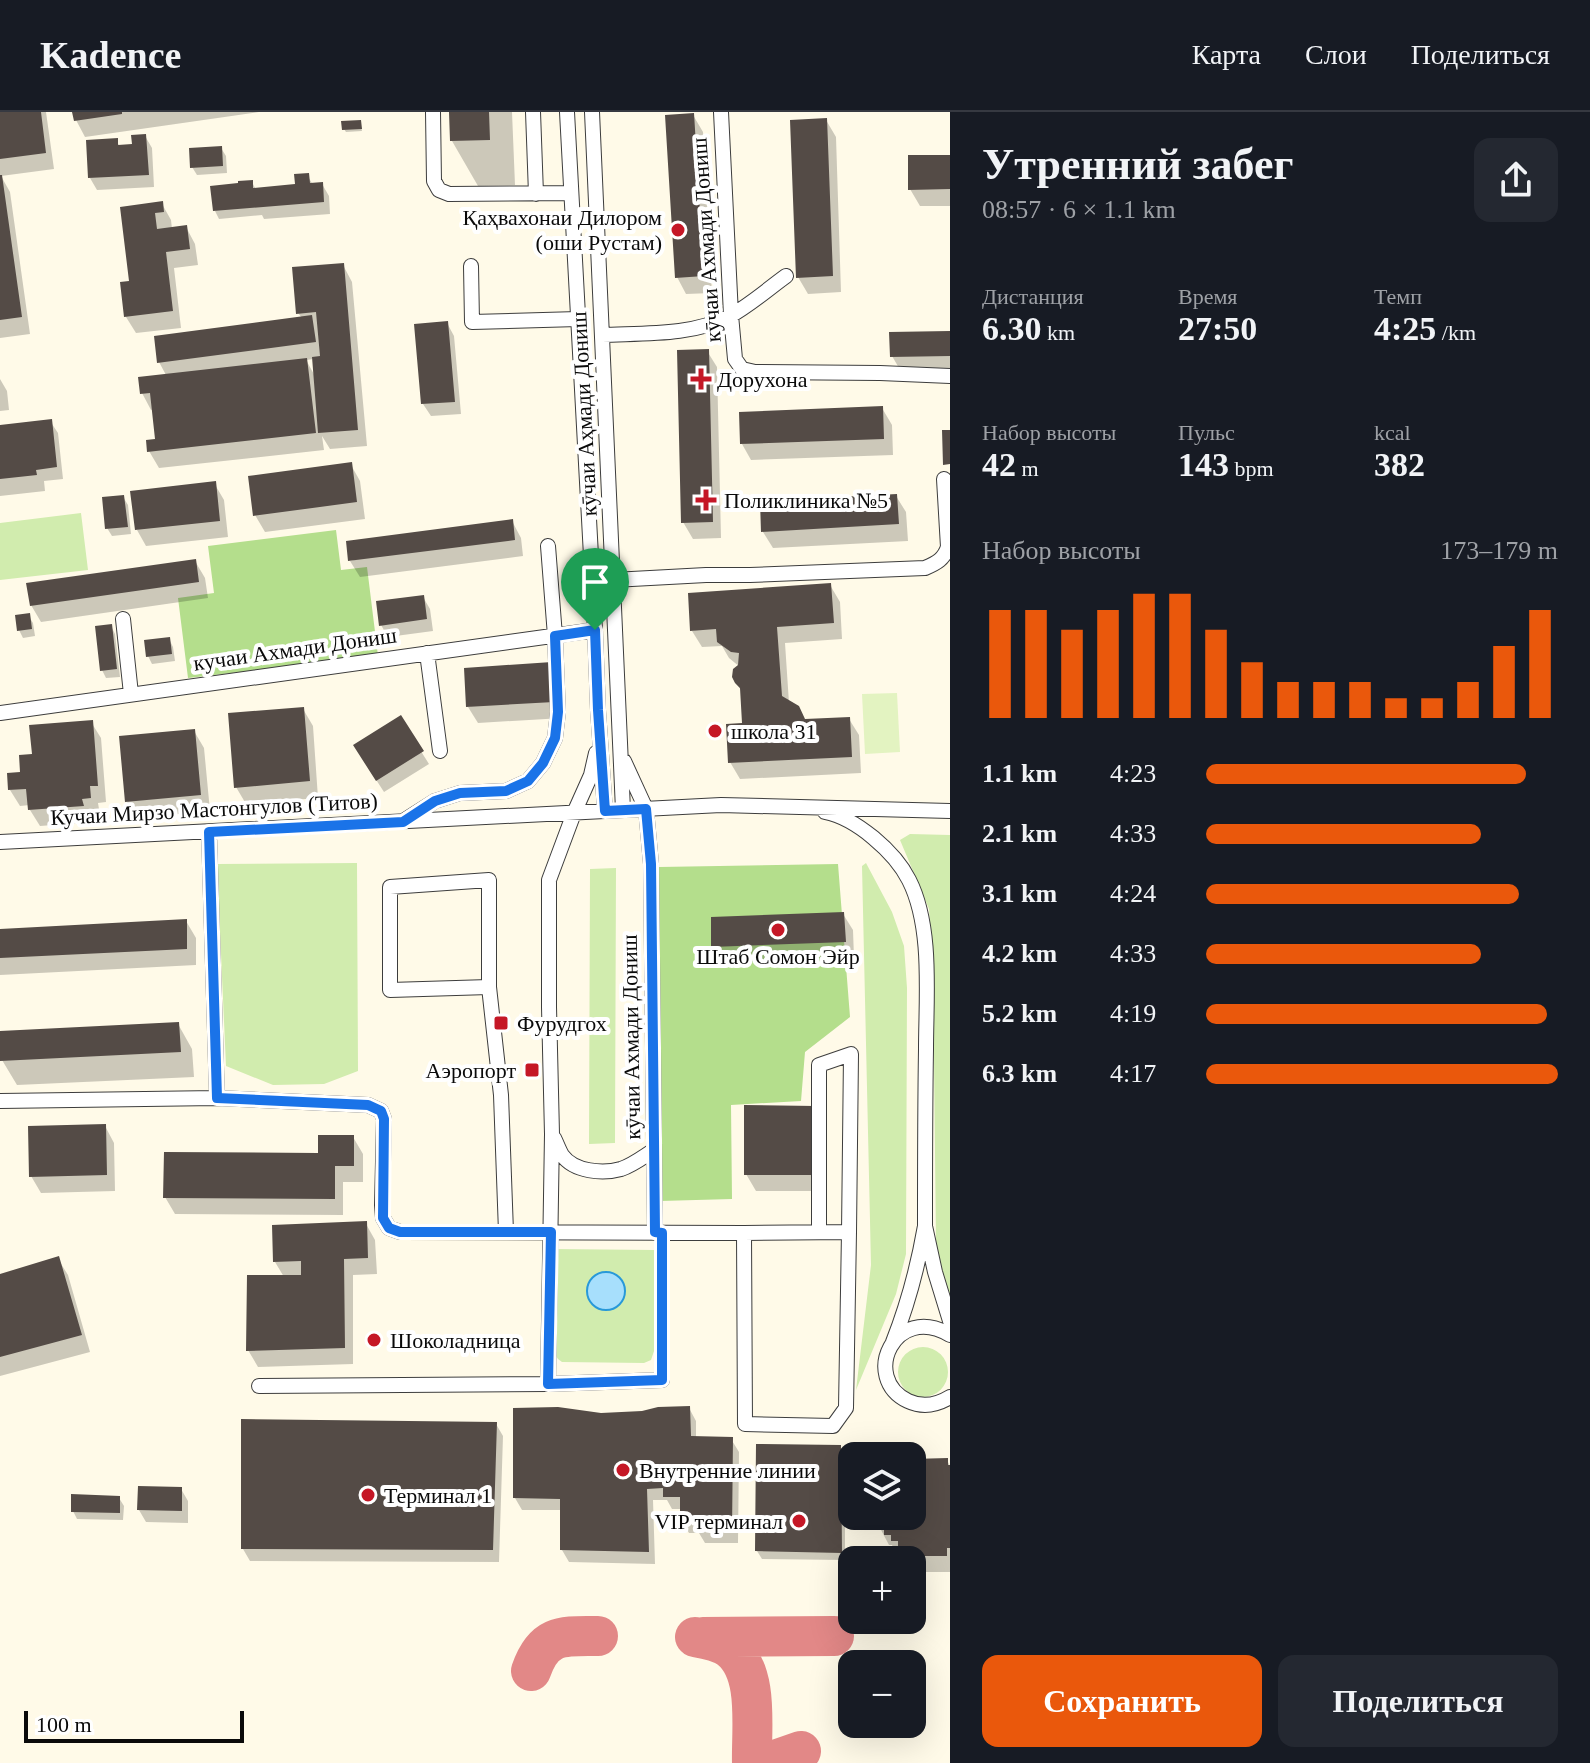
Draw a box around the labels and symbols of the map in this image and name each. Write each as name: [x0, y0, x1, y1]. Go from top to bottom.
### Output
street label: кӯчаи Ахмади Дониш: [686, 137, 726, 343]
place label: Қаҳвахонаи Дилором (оши Рустам): [462, 205, 662, 255]
marker: Қаҳвахонаи Дилором (оши Рустам): [669, 221, 687, 239]
street label: кӯчаи Аҳмади Дониш: [566, 311, 602, 517]
place label: Дорухона: [717, 367, 808, 392]
marker: Дорухона: [692, 370, 710, 388]
place label: Поликлиника №5: [724, 488, 888, 513]
marker: Поликлиника №5: [695, 489, 717, 511]
pin: [561, 548, 629, 630]
street label: кучаи Ахмади Дониш: [192, 622, 398, 676]
place label: школа 31: [731, 719, 816, 744]
marker: школа 31: [706, 722, 724, 740]
street label: Кучаи Мирзо Мастонгулов (Титов): [50, 788, 378, 830]
marker: Штаб Сомон Эйр: [769, 921, 787, 939]
street label: кӯчаи Ахмади Дониш: [617, 934, 645, 1140]
place label: Штаб Сомон Эйр: [696, 944, 860, 969]
place label: Фурудгох: [517, 1011, 607, 1036]
marker: Фурудгох: [492, 1014, 510, 1032]
place label: Аэропорт: [426, 1058, 516, 1083]
marker: Аэропорт: [523, 1061, 541, 1079]
place label: Шоколадница: [390, 1328, 521, 1353]
marker: Шоколадница: [365, 1331, 383, 1349]
place label: Внутренние линии: [639, 1458, 816, 1483]
marker: Внутренние линии: [614, 1461, 632, 1479]
place label: Терминал 1: [384, 1483, 492, 1508]
marker: Терминал 1: [359, 1486, 377, 1504]
place label: VIP терминал: [654, 1509, 783, 1534]
marker: VIP терминал: [790, 1512, 808, 1530]
scale bar: [24, 1707, 244, 1743]

